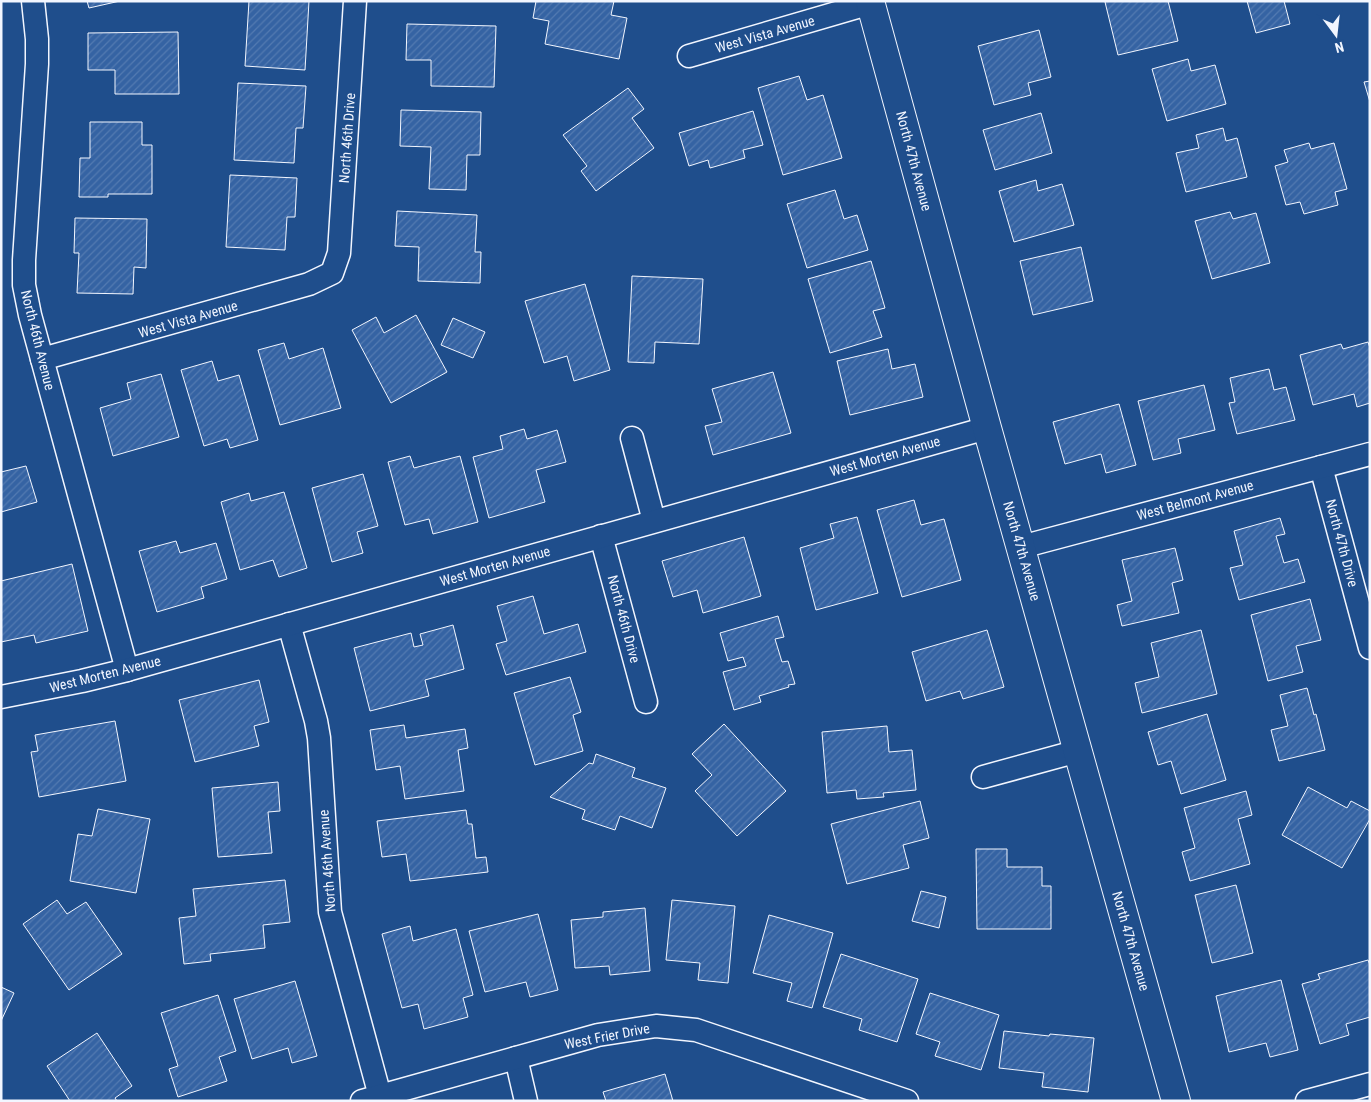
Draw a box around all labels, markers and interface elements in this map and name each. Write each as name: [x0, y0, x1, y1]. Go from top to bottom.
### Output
north arrow: [1311, 10, 1361, 60]
street label: West Vista Avenue: [713, 12, 817, 56]
text: N: [1333, 39, 1346, 56]
street label: North 46th Drive: [336, 92, 358, 184]
street label: North 47th Avenue: [893, 109, 935, 213]
street label: North 46th Avenue: [18, 288, 58, 392]
street label: West Vista Avenue: [136, 297, 240, 341]
street label: West Morten Avenue: [828, 432, 942, 479]
street label: West Belmont Avenue: [1135, 477, 1256, 523]
street label: North 47th Drive: [1323, 497, 1362, 589]
street label: North 47th Avenue: [1000, 499, 1044, 603]
street label: West Morten Avenue: [438, 542, 552, 589]
street label: North 46th Drive: [605, 573, 644, 665]
street label: West Morten Avenue: [48, 652, 163, 696]
street label: North 46th Avenue: [315, 809, 339, 913]
street label: North 47th Avenue: [1109, 889, 1153, 993]
street label: West Frier Drive: [563, 1020, 652, 1052]

